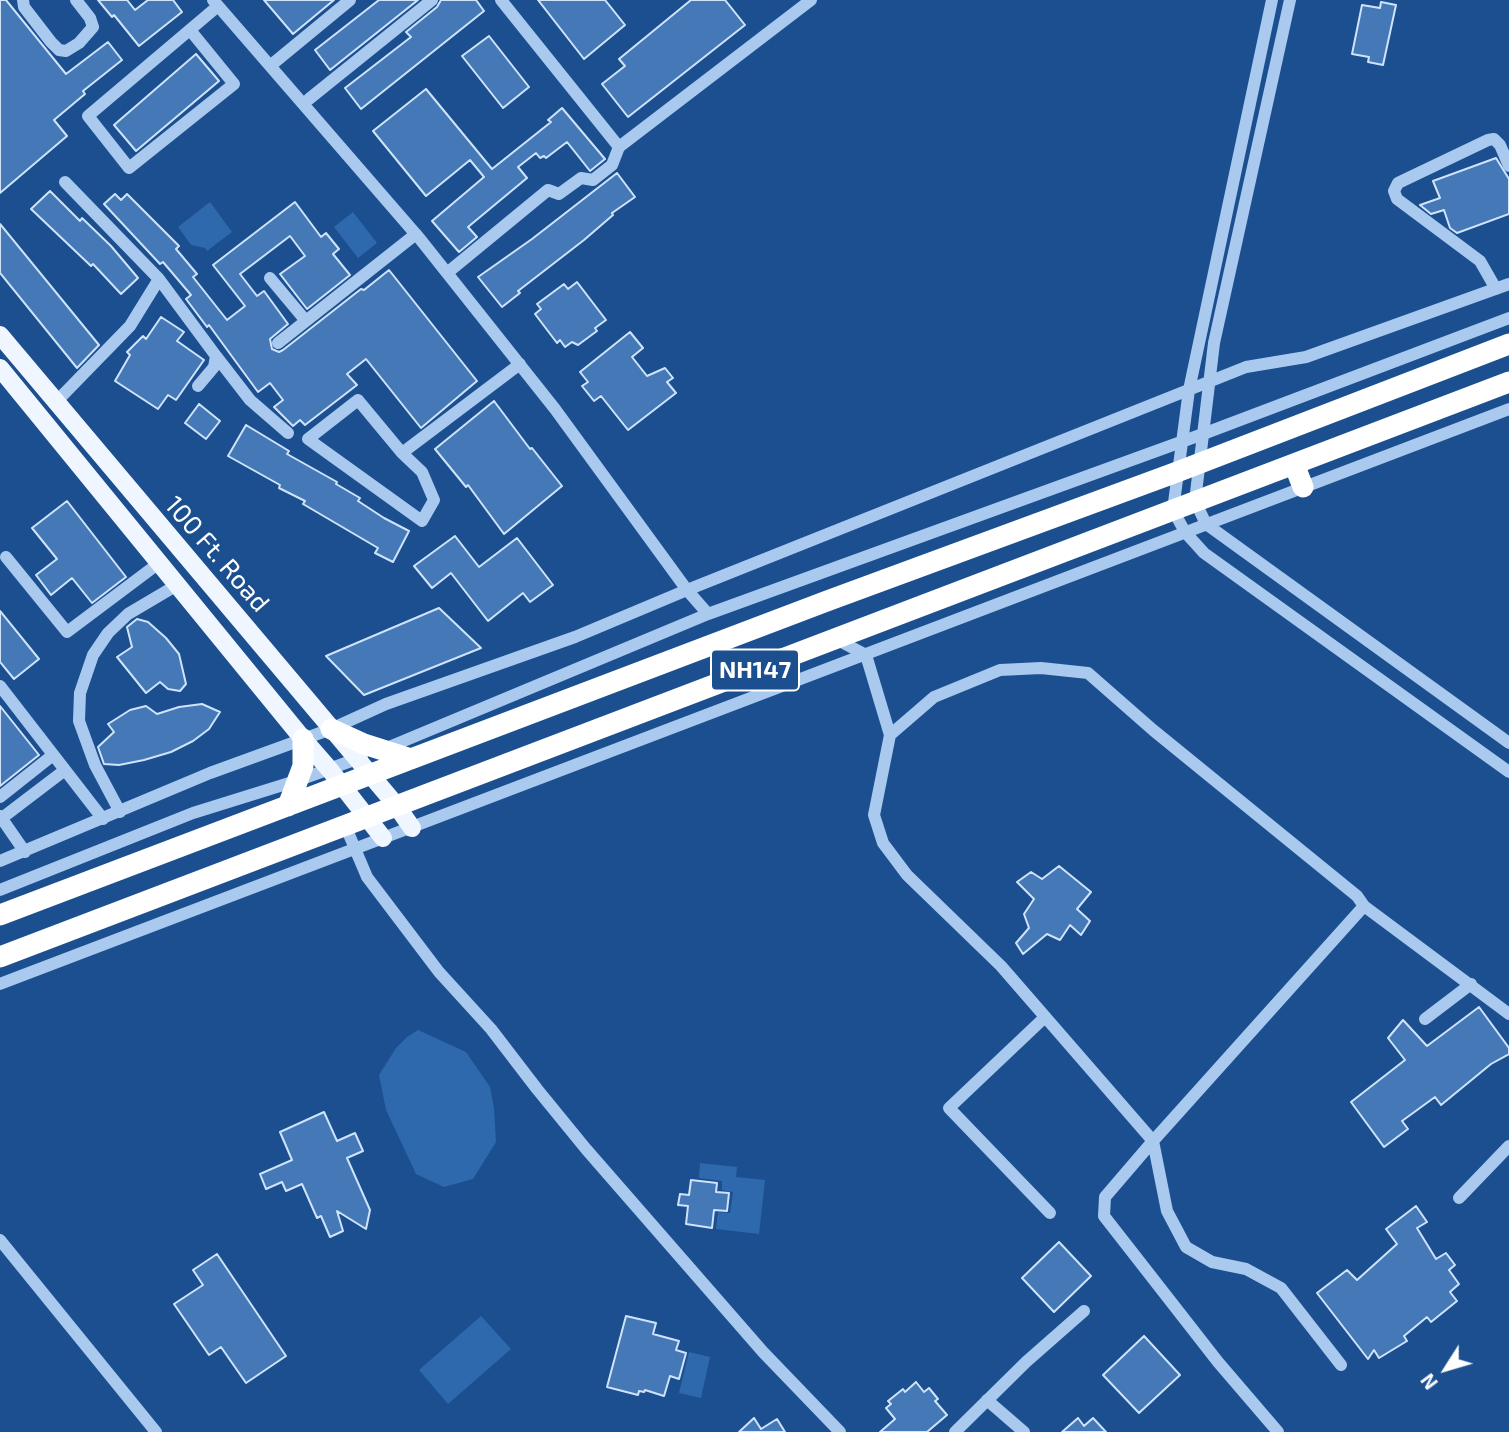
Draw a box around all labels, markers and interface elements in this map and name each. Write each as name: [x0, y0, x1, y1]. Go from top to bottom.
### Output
street label: 100 Ft. Road: [158, 490, 276, 618]
road number: NH147: [711, 650, 799, 690]
north arrow: [1411, 1334, 1481, 1404]
text: N: [1416, 1370, 1442, 1394]

